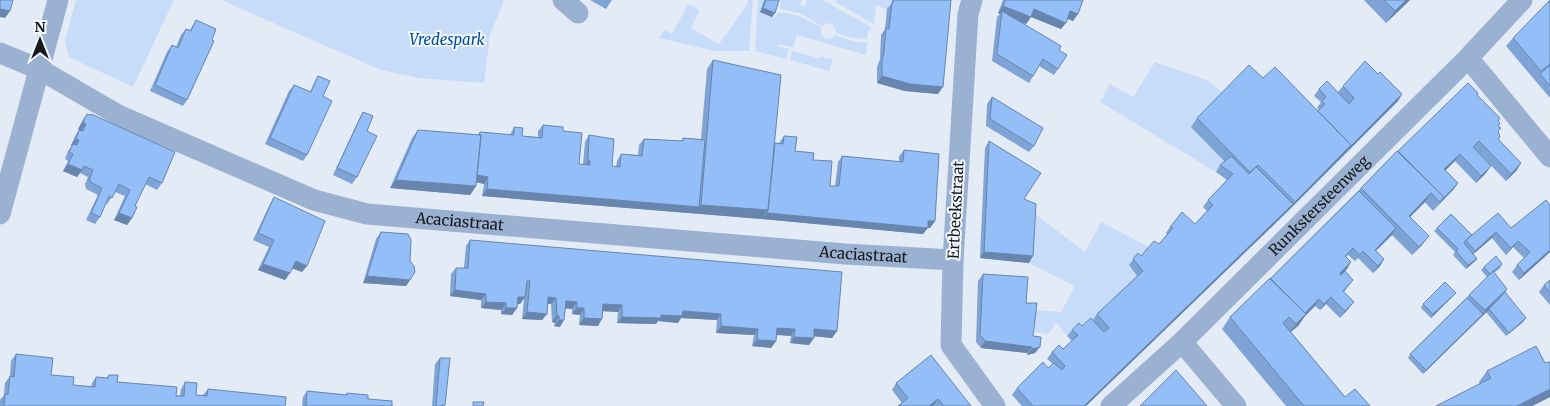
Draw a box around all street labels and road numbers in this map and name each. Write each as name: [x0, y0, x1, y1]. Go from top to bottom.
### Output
street label: Runkstersteenweg: [1264, 151, 1373, 259]
street label: Ertbeekstraat: [943, 160, 968, 260]
street label: Acaciastraat: [414, 208, 505, 234]
street label: Acaciastraat: [817, 242, 908, 266]

